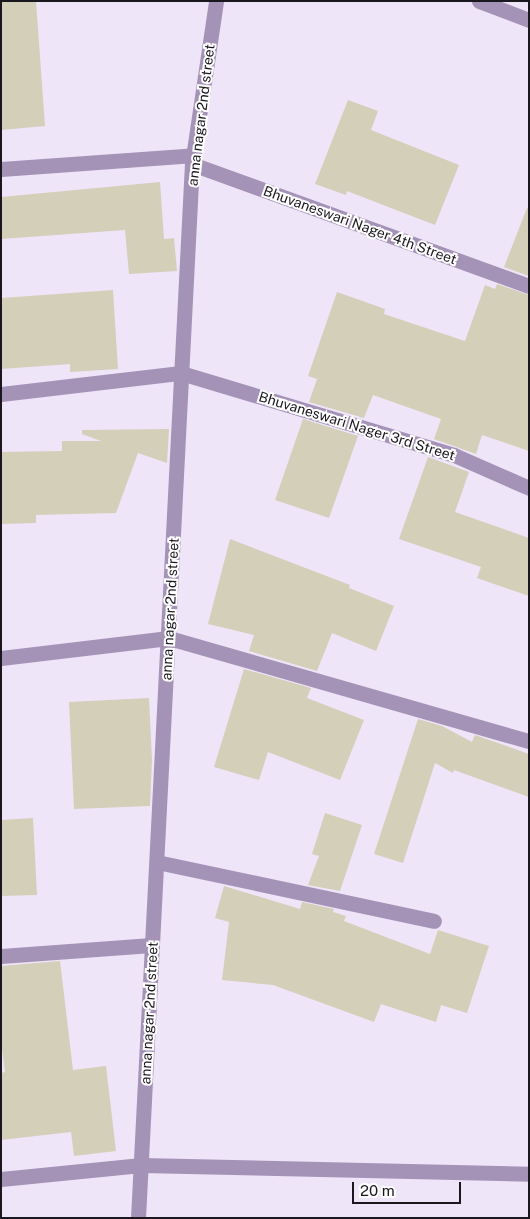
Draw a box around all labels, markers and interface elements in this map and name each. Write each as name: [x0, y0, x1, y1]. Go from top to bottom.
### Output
street label: anna nagar 2nd street: [184, 43, 218, 187]
street label: Bhuvaneswari Nager 4th Street: [261, 182, 459, 268]
street label: Bhuvaneswari Nager 3rd Street: [257, 388, 457, 464]
street label: anna nagar 2nd street: [158, 537, 182, 681]
street label: anna nagar 2nd street: [137, 941, 161, 1085]
scale bar: [355, 1172, 464, 1204]
text: 20 m: [360, 1182, 395, 1199]

